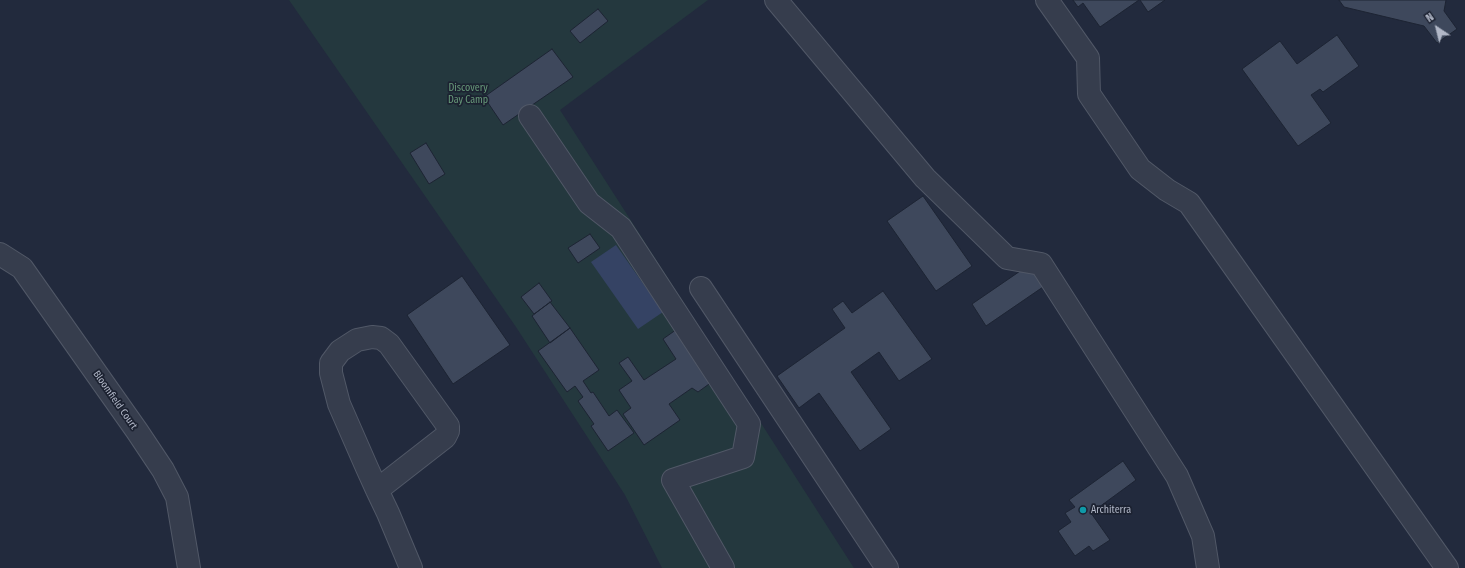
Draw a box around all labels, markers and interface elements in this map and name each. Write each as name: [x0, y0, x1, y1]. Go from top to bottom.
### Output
north arrow: [1417, 8, 1457, 48]
text: N: [1423, 11, 1436, 25]
park label: Discovery Day Camp: [448, 82, 488, 106]
street label: Bloomfield Court: [90, 368, 140, 432]
place label: Architerra: [1091, 504, 1131, 516]
marker: Architerra: [1078, 505, 1088, 515]

